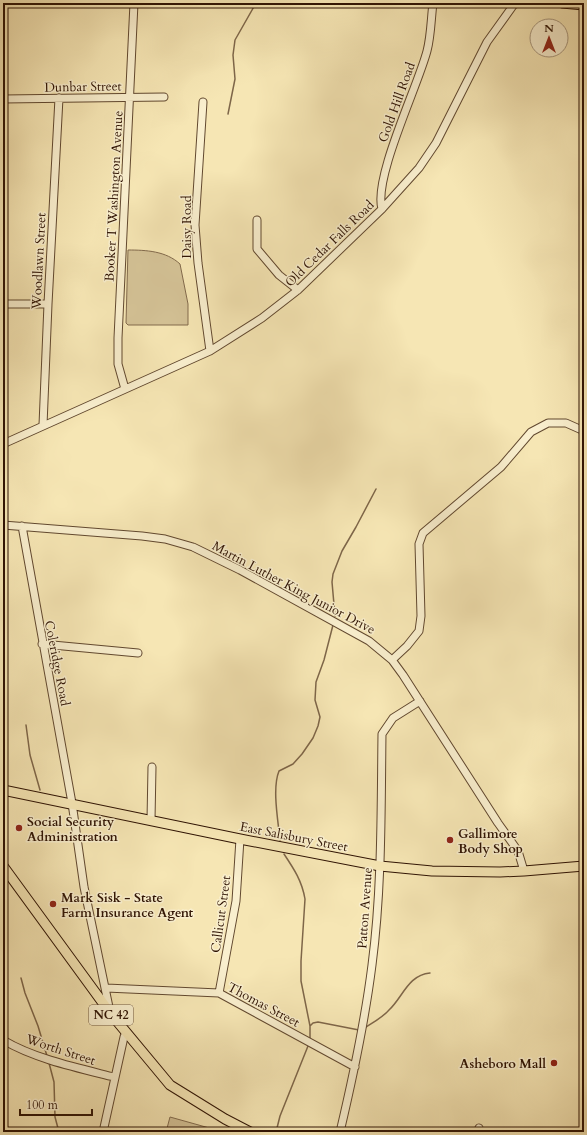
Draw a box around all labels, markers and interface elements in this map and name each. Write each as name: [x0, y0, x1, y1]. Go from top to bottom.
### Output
north arrow: [529, 18, 569, 58]
text: N: [544, 21, 554, 36]
street label: Gold Hill Road: [374, 60, 420, 145]
street label: Dunbar Street: [44, 77, 122, 97]
street label: Booker T Washington Avenue: [101, 110, 127, 282]
street label: Daisy Road: [178, 195, 196, 259]
street label: Old Cedar Falls Road: [281, 196, 378, 291]
street label: Woodlawn Street: [27, 212, 51, 311]
street label: Martin Luther King Junior Drive: [209, 537, 378, 639]
street label: Coleridge Road: [40, 619, 74, 708]
place label: Social Security Administration: [27, 813, 119, 846]
street label: East Salisbury Street: [238, 818, 349, 856]
marker: Social Security Administration: [14, 823, 24, 833]
place label: Gallimore Body Shop: [458, 825, 523, 858]
marker: Gallimore Body Shop: [445, 835, 455, 845]
street label: Patton Avenue: [353, 867, 377, 949]
street label: Callicut Street: [207, 874, 235, 954]
place label: Mark Sisk - State Farm Insurance Agent: [61, 889, 194, 922]
marker: Mark Sisk - State Farm Insurance Agent: [48, 899, 58, 909]
street label: Thomas Street: [224, 978, 303, 1031]
road number: NC 42: [89, 1005, 133, 1025]
street label: Worth Street: [23, 1030, 98, 1070]
place label: Asheboro Mall: [460, 1055, 546, 1073]
marker: Asheboro Mall: [549, 1058, 559, 1068]
scale bar: [20, 1091, 92, 1117]
text: 100 m: [26, 1097, 59, 1113]

